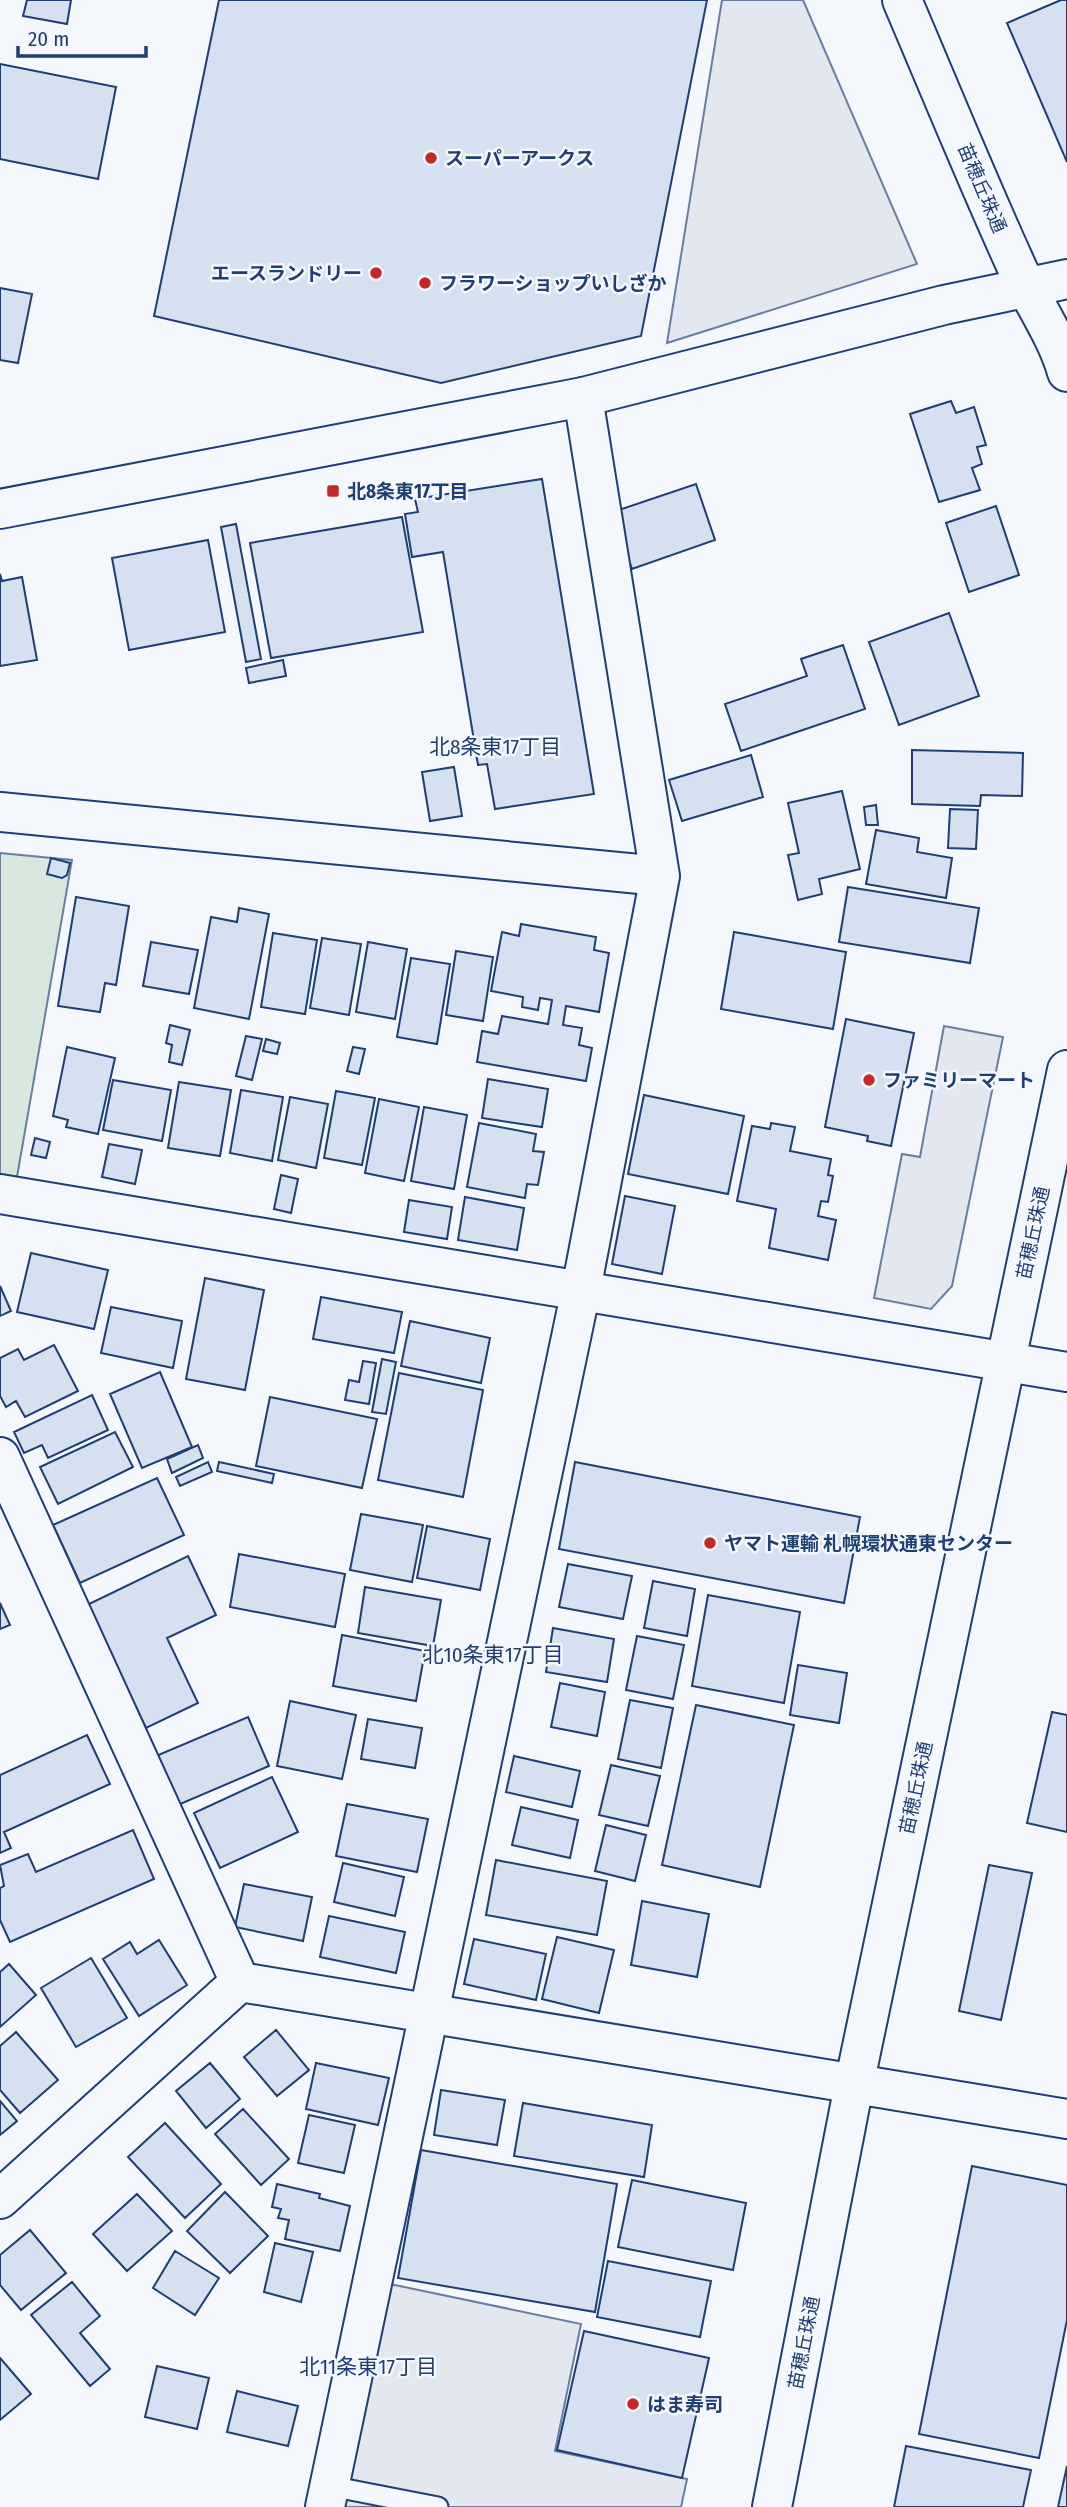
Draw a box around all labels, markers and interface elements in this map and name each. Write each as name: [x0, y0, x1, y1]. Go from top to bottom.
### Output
scale bar: [18, 14, 145, 58]
text: 20 m: [28, 26, 69, 52]
street label: 苗穂丘珠通: [953, 140, 1011, 236]
place label: スーパーアークス: [445, 147, 594, 170]
marker: スーパーアークス: [423, 150, 439, 166]
place label: エースランドリー: [211, 262, 362, 285]
marker: エースランドリー: [368, 265, 384, 281]
place label: フラワーショップいしざか: [439, 272, 667, 295]
marker: フラワーショップいしざか: [417, 275, 433, 291]
place label: 北8条東17丁目: [347, 480, 468, 503]
marker: 北8条東17丁目: [325, 483, 341, 499]
district label: 北8条東17丁目: [429, 734, 561, 760]
place label: ファミリーマート: [883, 1069, 1035, 1092]
marker: ファミリーマート: [861, 1072, 877, 1088]
street label: 苗穂丘珠通: [1012, 1184, 1054, 1282]
place label: ヤマト運輸 札幌環状通東センター: [724, 1532, 1013, 1555]
marker: ヤマト運輸 札幌環状通東センター: [702, 1535, 718, 1551]
district label: 北10条東17丁目: [423, 1642, 563, 1668]
street label: 苗穂丘珠通: [895, 1739, 937, 1837]
street label: 苗穂丘珠通: [784, 2294, 824, 2392]
district label: 北11条東17丁目: [299, 2354, 437, 2380]
place label: はま寿司: [647, 2393, 723, 2416]
marker: はま寿司: [625, 2396, 641, 2412]

